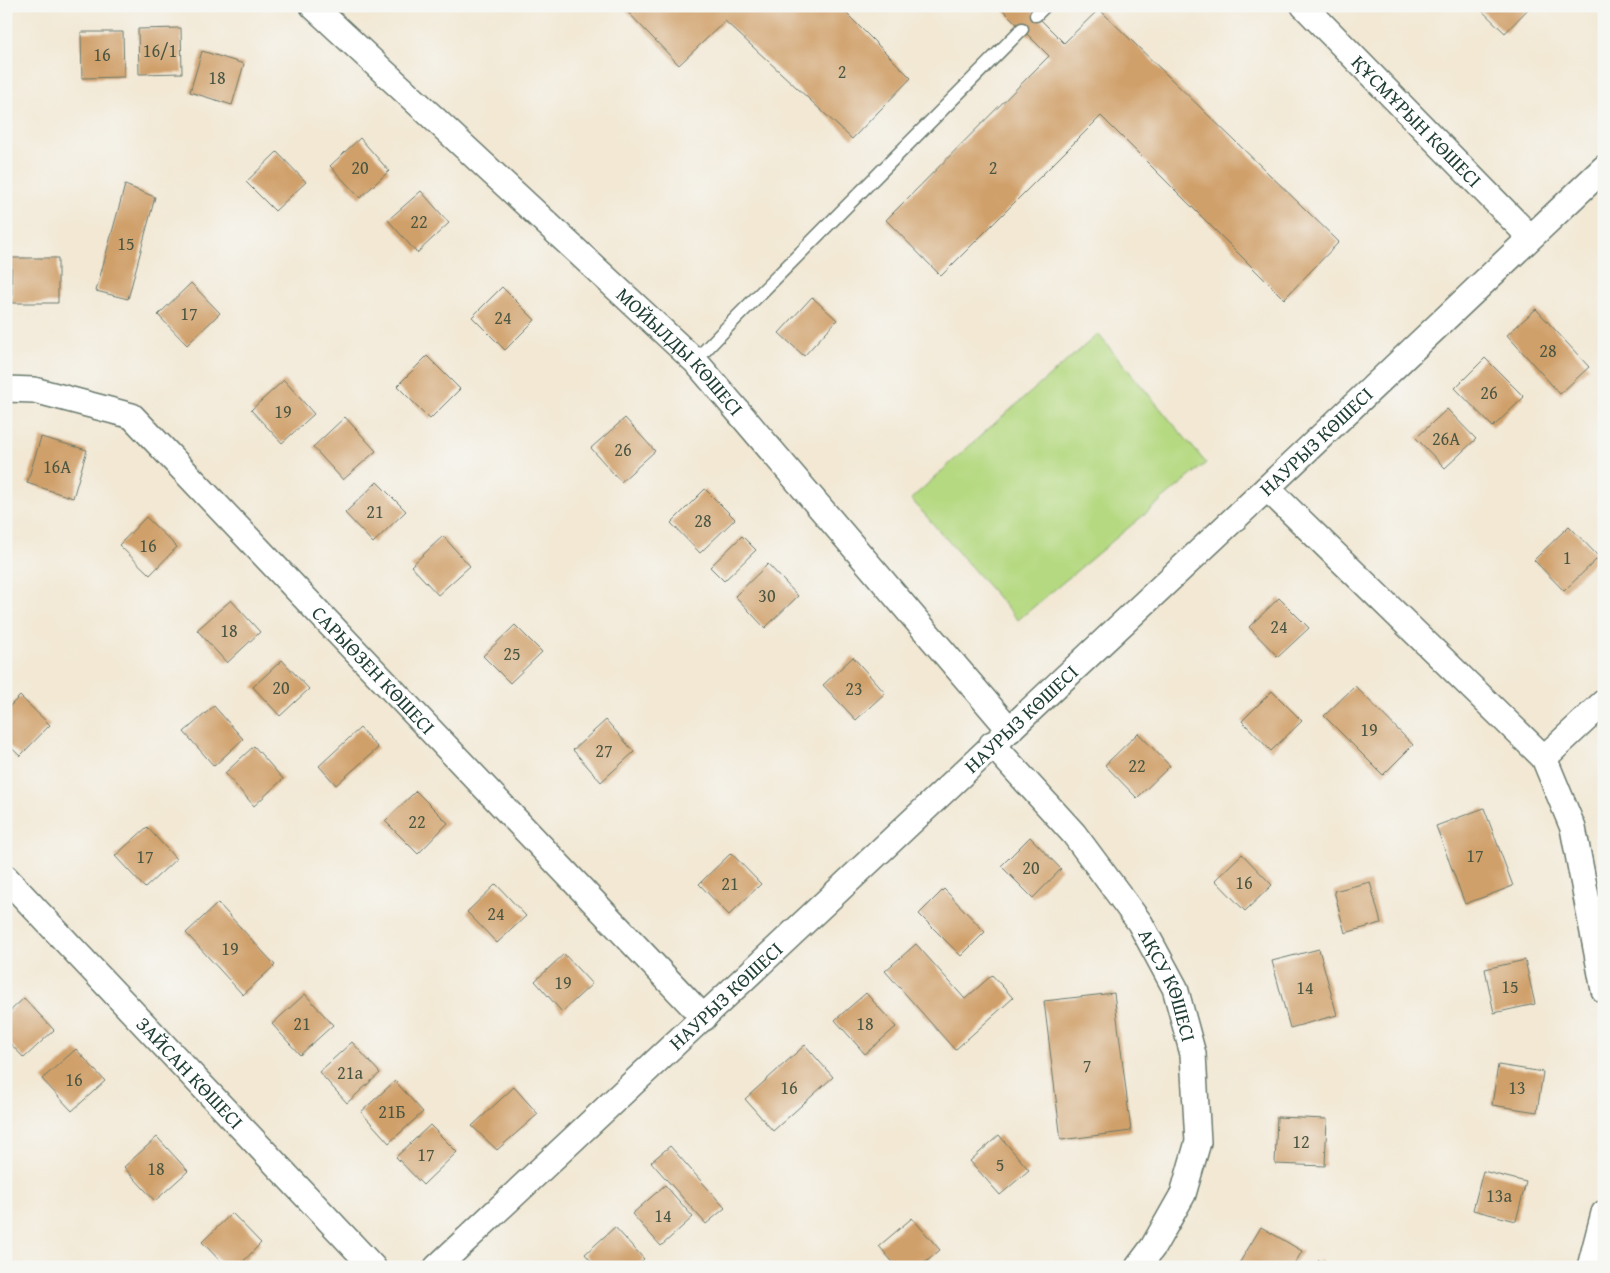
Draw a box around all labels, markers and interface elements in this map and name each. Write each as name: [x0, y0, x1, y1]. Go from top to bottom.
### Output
house number: 16/1: [143, 37, 177, 64]
house number: 16: [93, 41, 111, 68]
street label: ҚҰСМҰРЫН КӨШЕСІ: [1345, 48, 1489, 194]
house number: 2: [838, 58, 846, 85]
house number: 18: [208, 64, 226, 91]
house number: 20: [351, 154, 369, 181]
house number: 2: [989, 154, 997, 181]
house number: 22: [410, 208, 428, 235]
house number: 15: [117, 230, 135, 257]
street label: МОЙЫЛДЫ КӨШЕСІ: [610, 280, 750, 422]
house number: 17: [180, 300, 198, 327]
house number: 24: [494, 304, 512, 331]
house number: 28: [1539, 337, 1557, 364]
house number: 26: [1480, 379, 1498, 406]
street label: НАУРЫЗ КӨШЕСІ: [1252, 380, 1379, 502]
house number: 19: [274, 398, 292, 425]
house number: 26А: [1432, 425, 1460, 452]
house number: 26: [614, 436, 632, 463]
house number: 16А: [43, 453, 71, 480]
house number: 21: [366, 498, 384, 525]
house number: 28: [694, 507, 712, 534]
house number: 16: [139, 532, 157, 559]
house number: 1: [1563, 544, 1571, 571]
house number: 30: [758, 582, 776, 609]
street label: САРЫӨЗЕН КӨШЕСІ: [306, 599, 442, 741]
house number: 24: [1270, 613, 1288, 640]
house number: 18: [220, 617, 238, 644]
house number: 25: [503, 640, 521, 667]
street label: НАУРЫЗ КӨШЕСІ: [957, 658, 1084, 779]
house number: 20: [272, 674, 290, 701]
house number: 23: [845, 675, 863, 702]
house number: 19: [1360, 716, 1378, 743]
house number: 27: [595, 737, 613, 764]
house number: 22: [1128, 752, 1146, 779]
house number: 22: [408, 808, 426, 835]
house number: 17: [1466, 842, 1484, 869]
house number: 17: [136, 843, 154, 870]
house number: 20: [1022, 854, 1040, 881]
house number: 16: [1235, 869, 1253, 896]
house number: 21: [721, 870, 739, 897]
house number: 24: [487, 900, 505, 927]
street label: АҚСУ КӨШЕСІ: [1132, 923, 1204, 1045]
house number: 19: [221, 935, 239, 962]
street label: НАУРЫЗ КӨШЕСІ: [662, 935, 789, 1056]
house number: 19: [554, 969, 572, 996]
house number: 15: [1501, 973, 1519, 1000]
house number: 14: [1296, 974, 1314, 1001]
street label: ЗАЙСАН КӨШЕСІ: [130, 1010, 251, 1135]
house number: 21: [293, 1010, 311, 1037]
house number: 18: [856, 1010, 874, 1037]
house number: 7: [1083, 1052, 1091, 1079]
house number: 21а: [337, 1059, 363, 1086]
house number: 16: [65, 1066, 83, 1093]
house number: 16: [780, 1074, 798, 1101]
house number: 13: [1508, 1074, 1526, 1101]
house number: 21Б: [378, 1098, 406, 1125]
house number: 12: [1292, 1128, 1310, 1155]
house number: 17: [417, 1141, 435, 1168]
house number: 5: [996, 1151, 1004, 1178]
house number: 18: [147, 1155, 165, 1182]
house number: 13а: [1486, 1182, 1512, 1209]
house number: 14: [654, 1202, 672, 1229]

